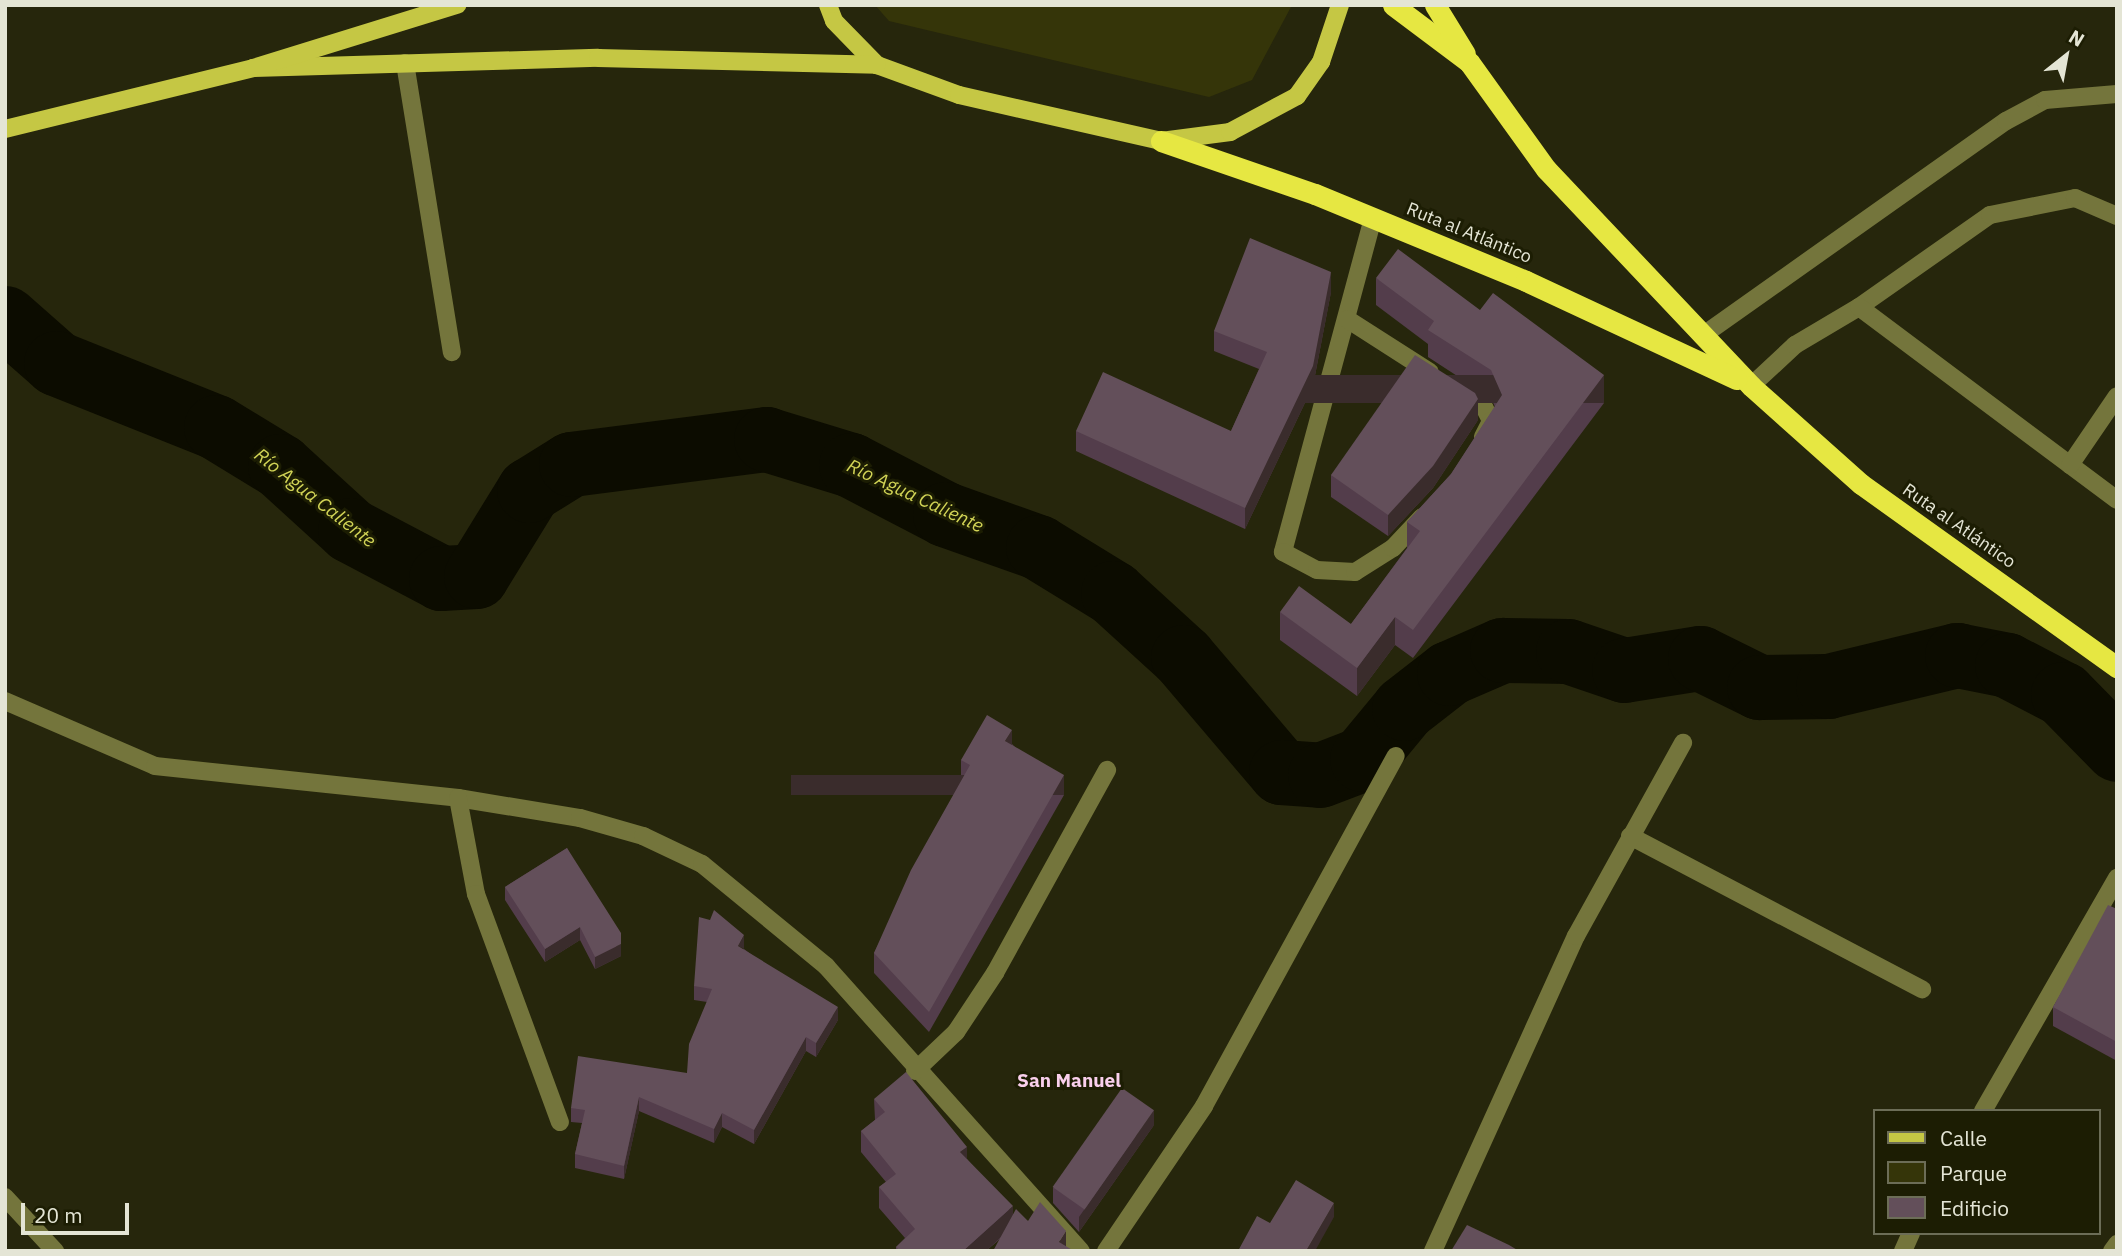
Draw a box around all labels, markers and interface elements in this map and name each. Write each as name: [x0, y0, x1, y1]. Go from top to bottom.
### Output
north arrow: [2031, 21, 2101, 91]
text: N: [2065, 24, 2089, 52]
street label: Ruta al Atlántico: [1403, 198, 1535, 268]
water label: Río Agua Caliente: [250, 443, 380, 553]
water label: Río Agua Caliente: [843, 454, 987, 538]
street label: Ruta al Atlántico: [1898, 479, 2020, 573]
district label: San Manuel: [1017, 1070, 1121, 1092]
legend: [1874, 1109, 2101, 1235]
text: Calle: [1940, 1124, 1987, 1152]
text: Parque: [1940, 1159, 2007, 1187]
scale bar: [24, 1190, 133, 1234]
text: Edificio: [1940, 1194, 2009, 1222]
text: 20 m: [34, 1201, 83, 1229]

